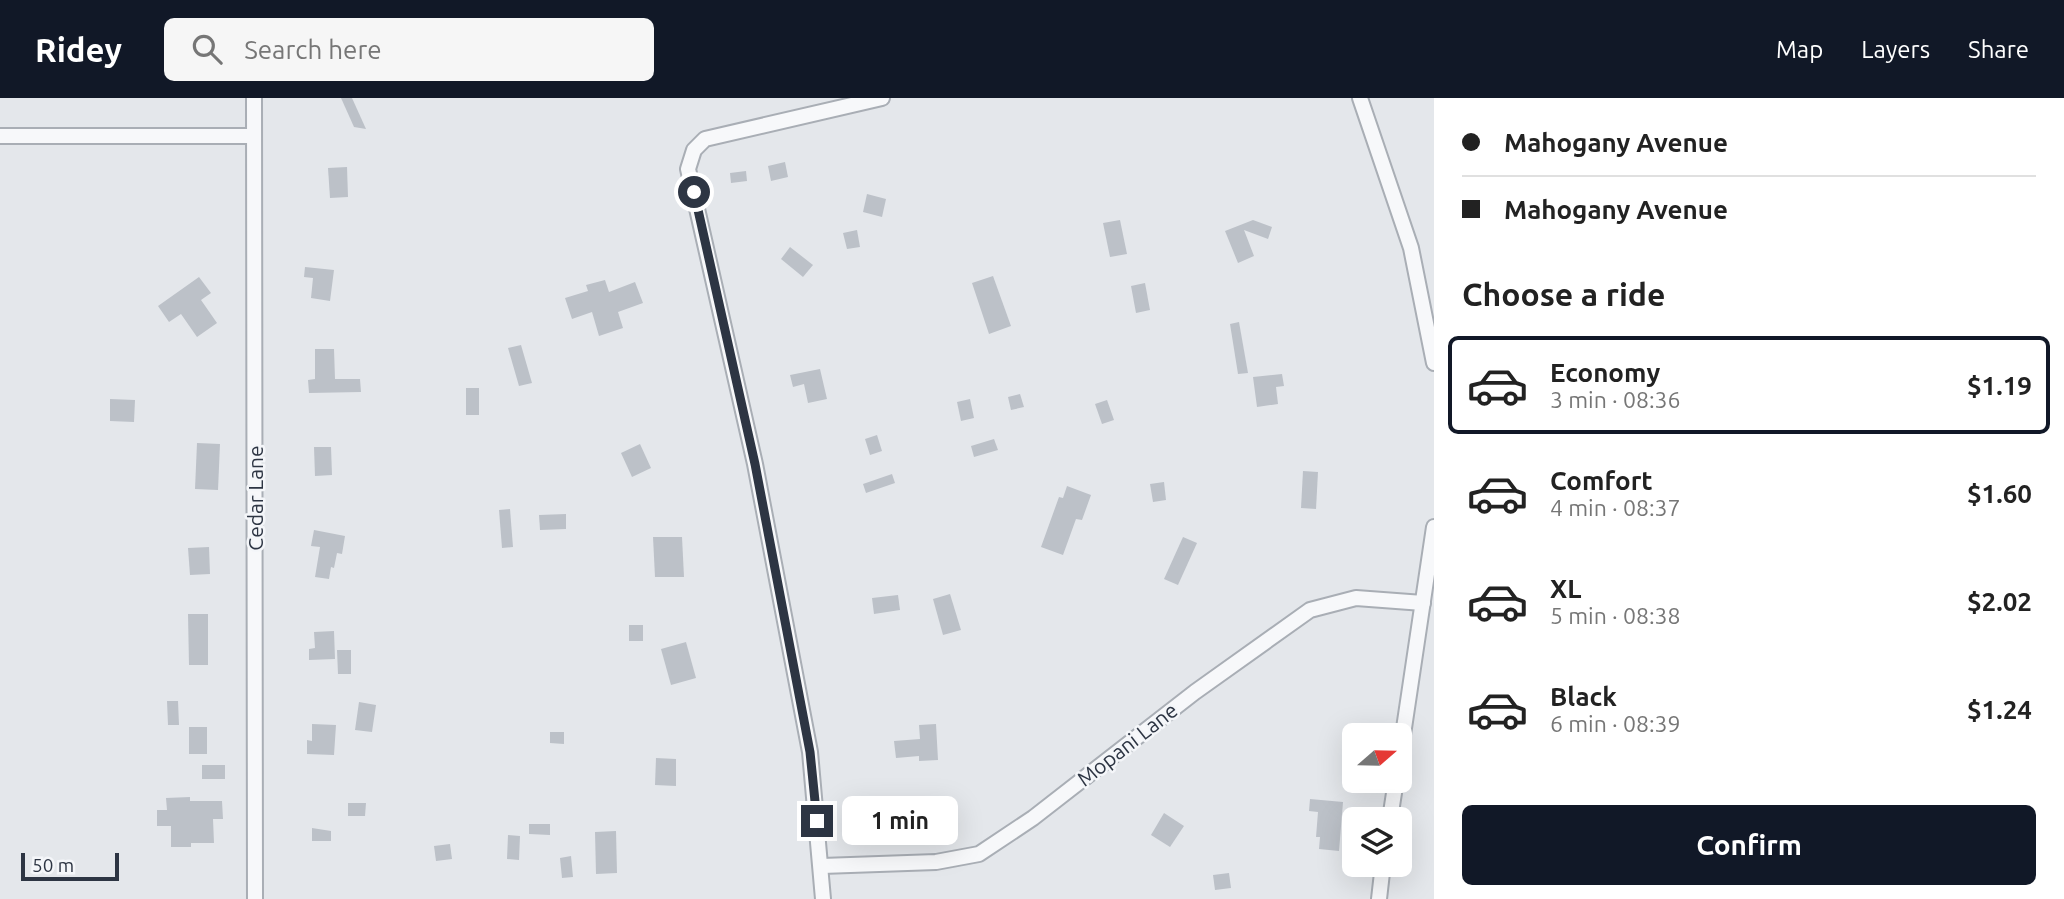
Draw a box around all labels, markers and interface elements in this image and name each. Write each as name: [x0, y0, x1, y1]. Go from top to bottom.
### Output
search box: [164, 18, 654, 81]
icon: search: [188, 30, 226, 68]
text: Ridey: [35, 31, 122, 68]
text: Search here: [244, 35, 382, 64]
text: Map: [1776, 36, 1823, 63]
text: Layers: [1861, 36, 1930, 63]
text: Share: [1968, 36, 2029, 63]
text: Mahogany Avenue: [1504, 128, 1728, 157]
route start: [678, 176, 710, 208]
text: Mahogany Avenue: [1504, 195, 1728, 224]
text: Choose a ride: [1462, 276, 1665, 312]
icon: car: [1466, 354, 1529, 417]
text: Economy: [1550, 358, 1660, 387]
text: $1.19: [1967, 371, 2032, 400]
text: 3 min · 08:36: [1550, 387, 1681, 412]
street label: Cedar Lane: [243, 445, 267, 551]
icon: car: [1466, 462, 1529, 525]
text: Comfort: [1550, 466, 1653, 495]
text: $1.60: [1967, 479, 2032, 508]
text: 4 min · 08:37: [1550, 495, 1681, 520]
icon: car: [1466, 570, 1529, 633]
text: XL: [1550, 574, 1581, 603]
text: $2.02: [1967, 587, 2032, 616]
text: 5 min · 08:38: [1550, 603, 1681, 628]
icon: car: [1466, 678, 1529, 741]
text: Black: [1550, 682, 1617, 711]
text: $1.24: [1967, 695, 2032, 724]
street label: Mopani Lane: [1072, 697, 1182, 791]
text: 6 min · 08:39: [1550, 711, 1681, 736]
north arrow: [1342, 723, 1412, 793]
map controls: [1342, 723, 1412, 877]
callout: 1 min: [842, 796, 957, 846]
route end: [801, 805, 833, 837]
button: Confirm: [1462, 805, 2036, 885]
button: layers: [1342, 807, 1412, 877]
text: 1 min: [871, 808, 929, 833]
scale bar: [21, 850, 119, 882]
text: 50 m: [32, 854, 74, 876]

